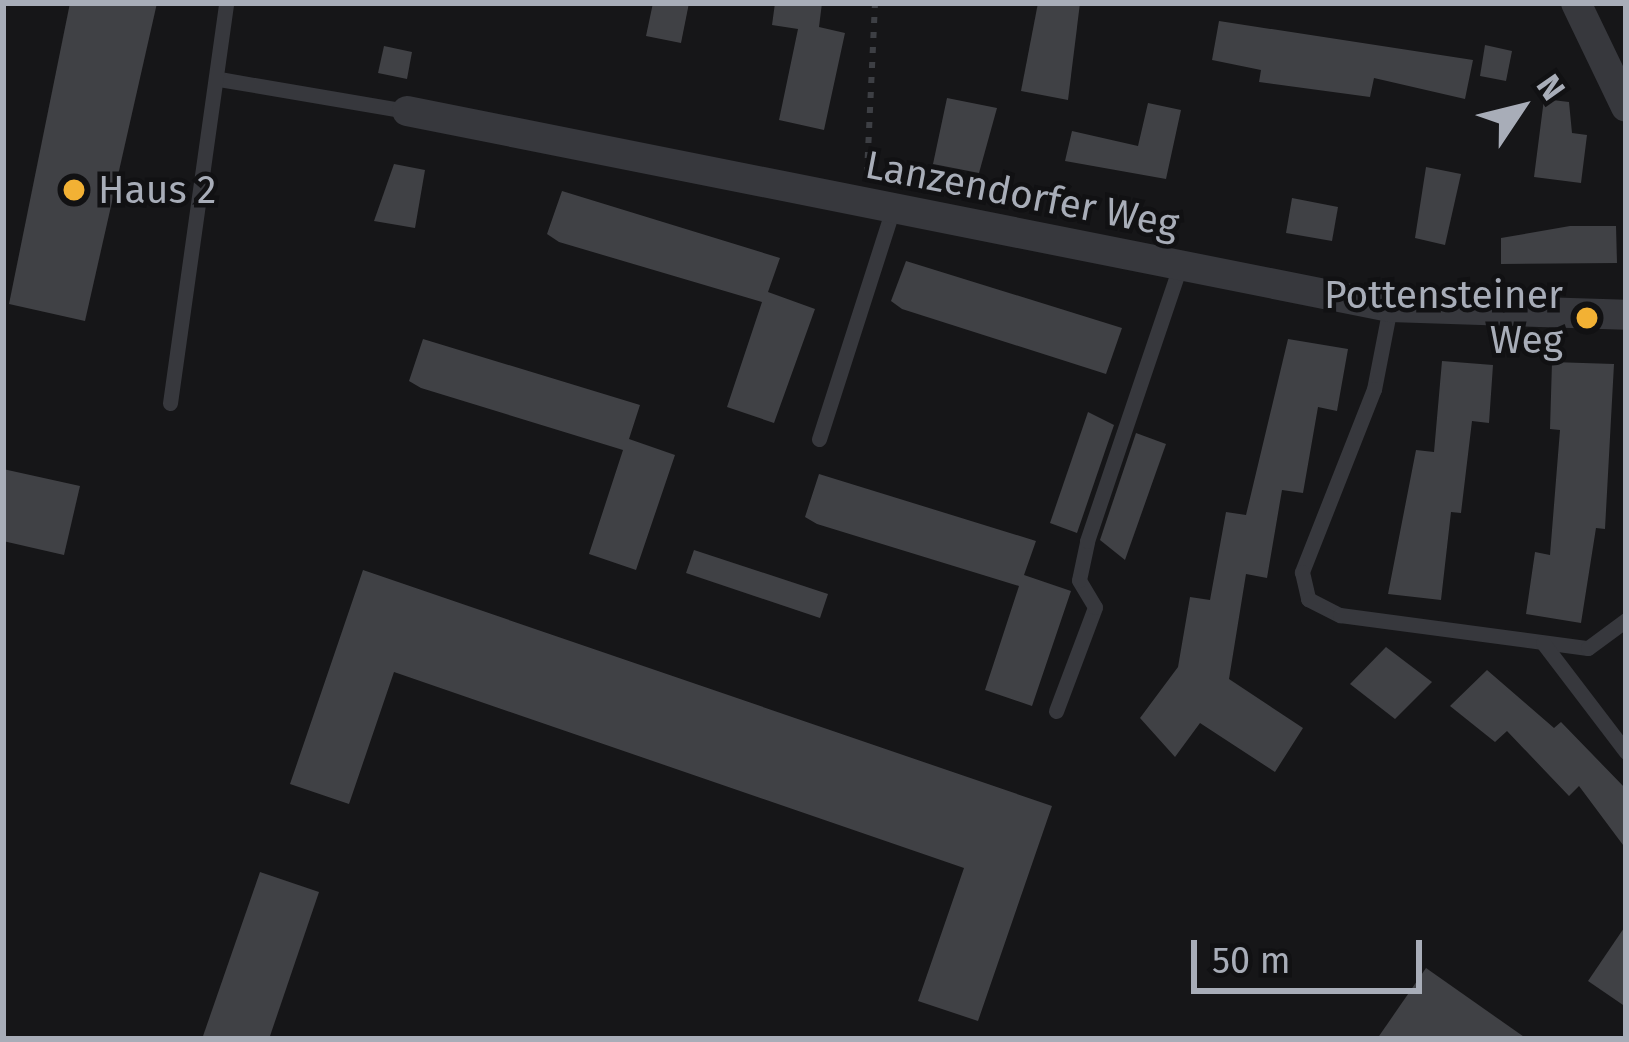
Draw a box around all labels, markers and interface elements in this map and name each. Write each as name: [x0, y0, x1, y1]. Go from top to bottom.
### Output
north arrow: [1461, 48, 1581, 168]
text: N: [1528, 67, 1573, 108]
street label: Lanzendorfer Weg: [862, 142, 1182, 248]
place label: Haus 2: [98, 167, 216, 213]
marker: Haus 2: [61, 177, 87, 203]
place label: Pottensteiner Weg: [1324, 273, 1563, 364]
marker: Pottensteiner Weg: [1574, 305, 1600, 331]
scale bar: [1197, 916, 1428, 990]
text: 50 m: [1212, 939, 1291, 983]

